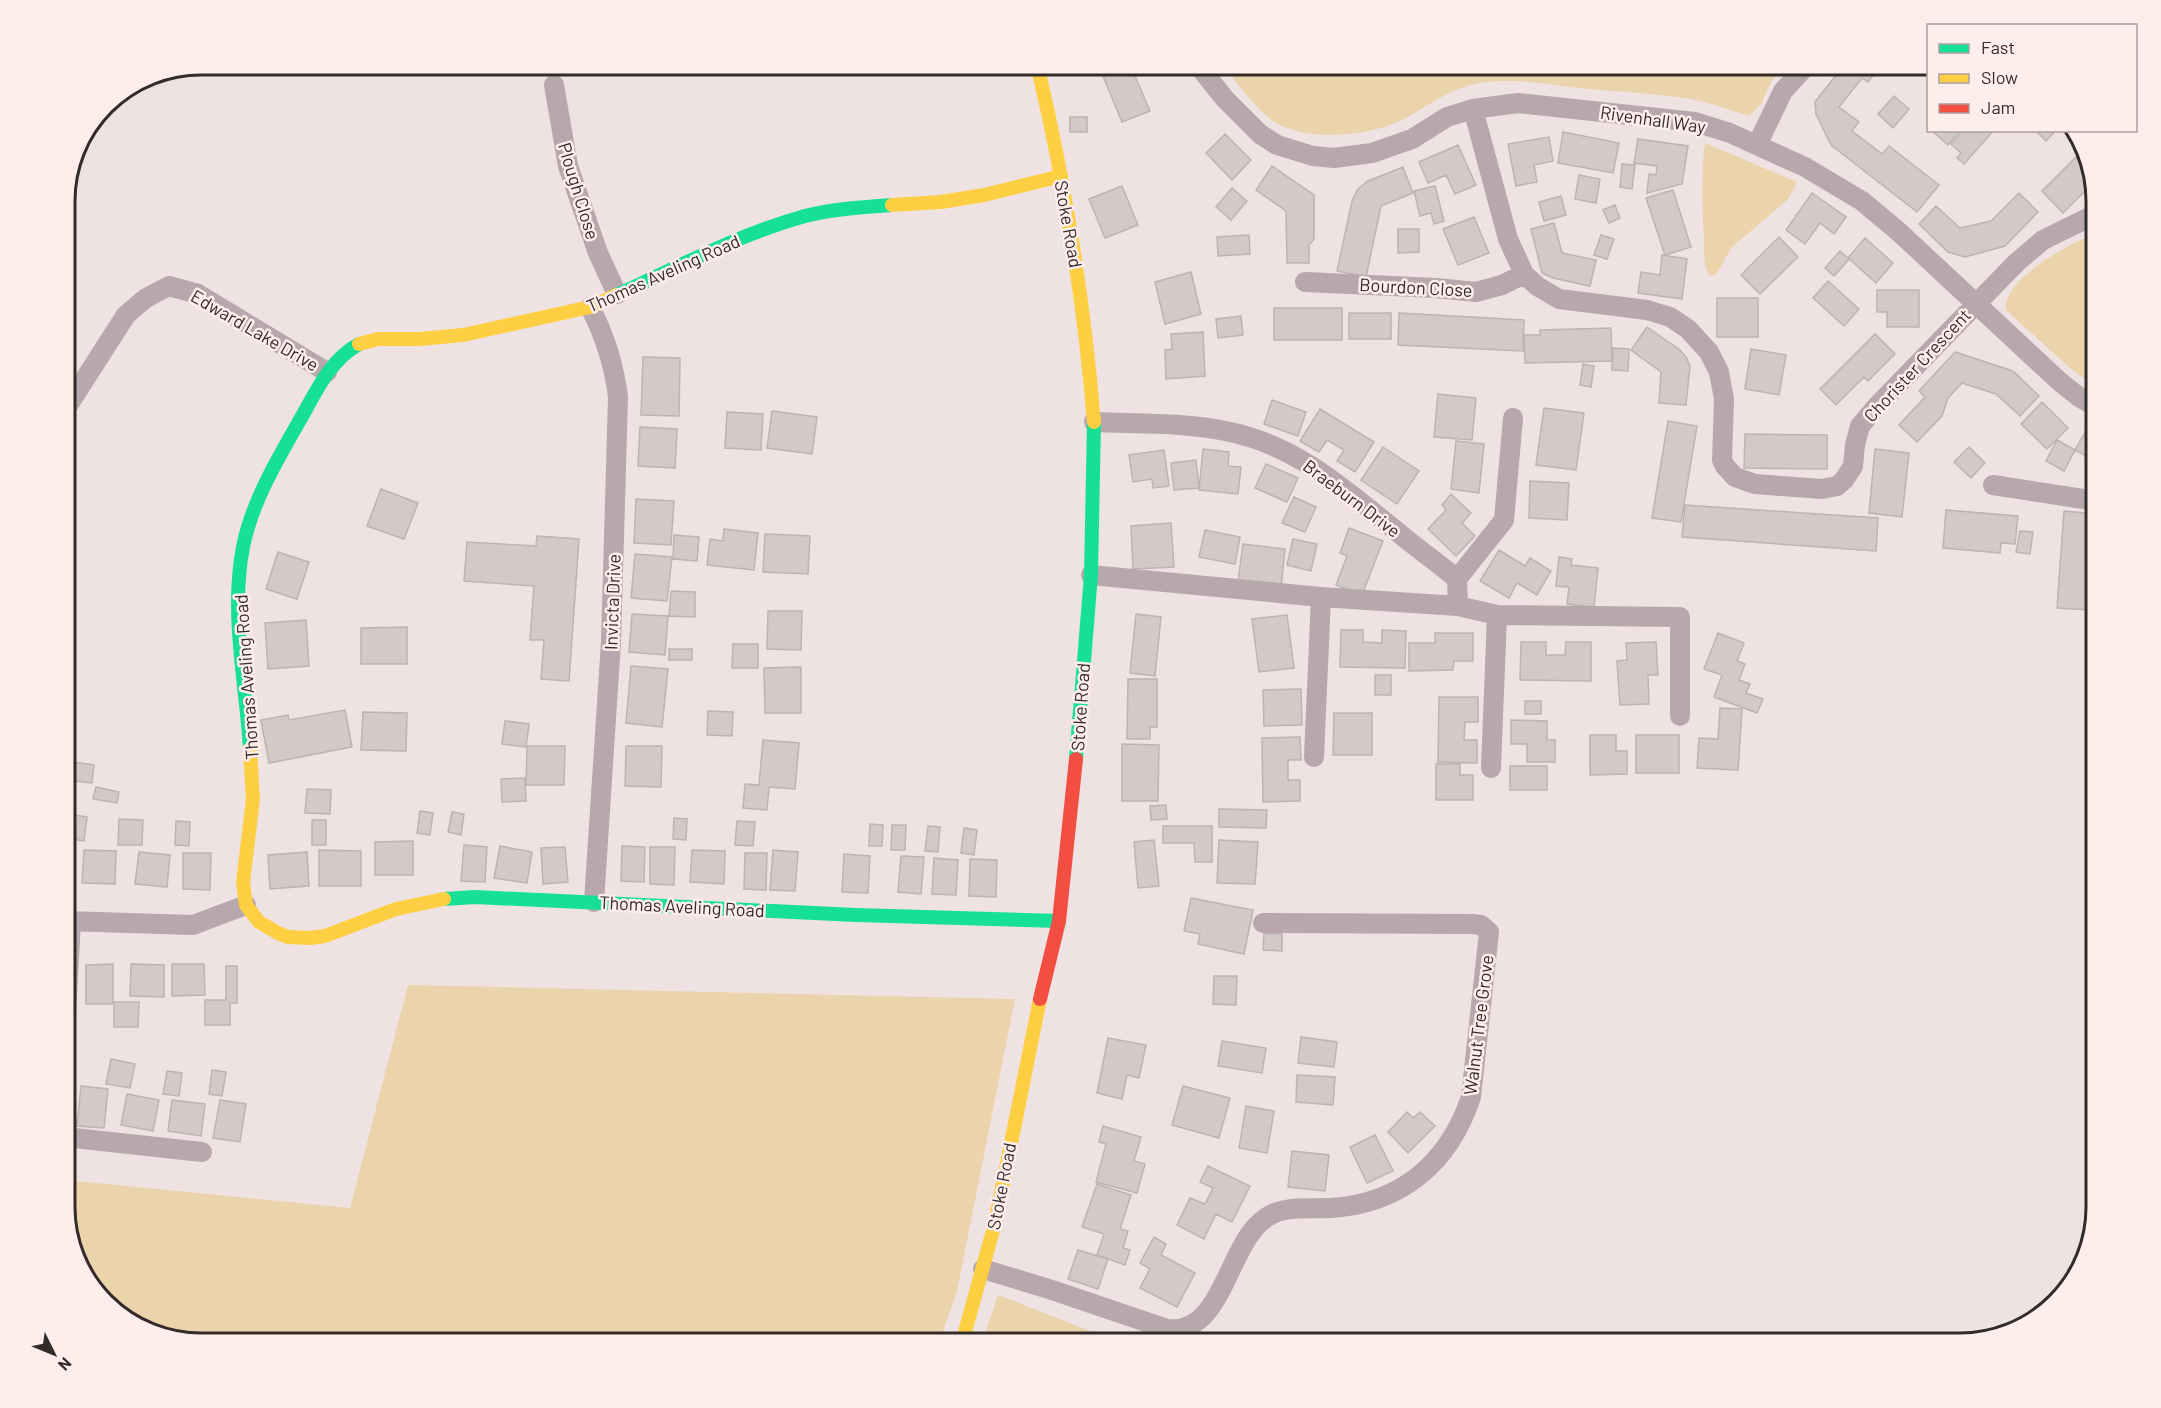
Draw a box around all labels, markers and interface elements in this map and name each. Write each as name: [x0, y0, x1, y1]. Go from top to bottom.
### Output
legend: [1927, 24, 2137, 132]
text: Fast: [1981, 36, 2015, 58]
text: Slow: [1981, 66, 2018, 88]
text: Jam: [1981, 96, 2015, 118]
street label: Rivenhall Way: [1599, 101, 1707, 137]
street label: Plough Close: [554, 140, 604, 242]
street label: Stoke Road: [1051, 179, 1087, 269]
street label: Thomas Aveling Road: [583, 229, 743, 317]
street label: Bourdon Close: [1359, 273, 1473, 301]
street label: Edward Lake Drive: [187, 284, 323, 376]
street label: Chorister Crescent: [1859, 304, 1975, 426]
street label: Braeburn Drive: [1299, 454, 1405, 542]
street label: Invicta Drive: [599, 554, 625, 650]
street label: Thomas Aveling Road: [229, 594, 263, 760]
street label: Stoke Road: [1066, 662, 1094, 752]
street label: Thomas Aveling Road: [599, 891, 765, 921]
street label: Walnut Tree Grove: [1458, 954, 1498, 1096]
street label: Stoke Road: [982, 1141, 1020, 1231]
north arrow: [24, 1324, 84, 1384]
text: N: [55, 1354, 76, 1375]

